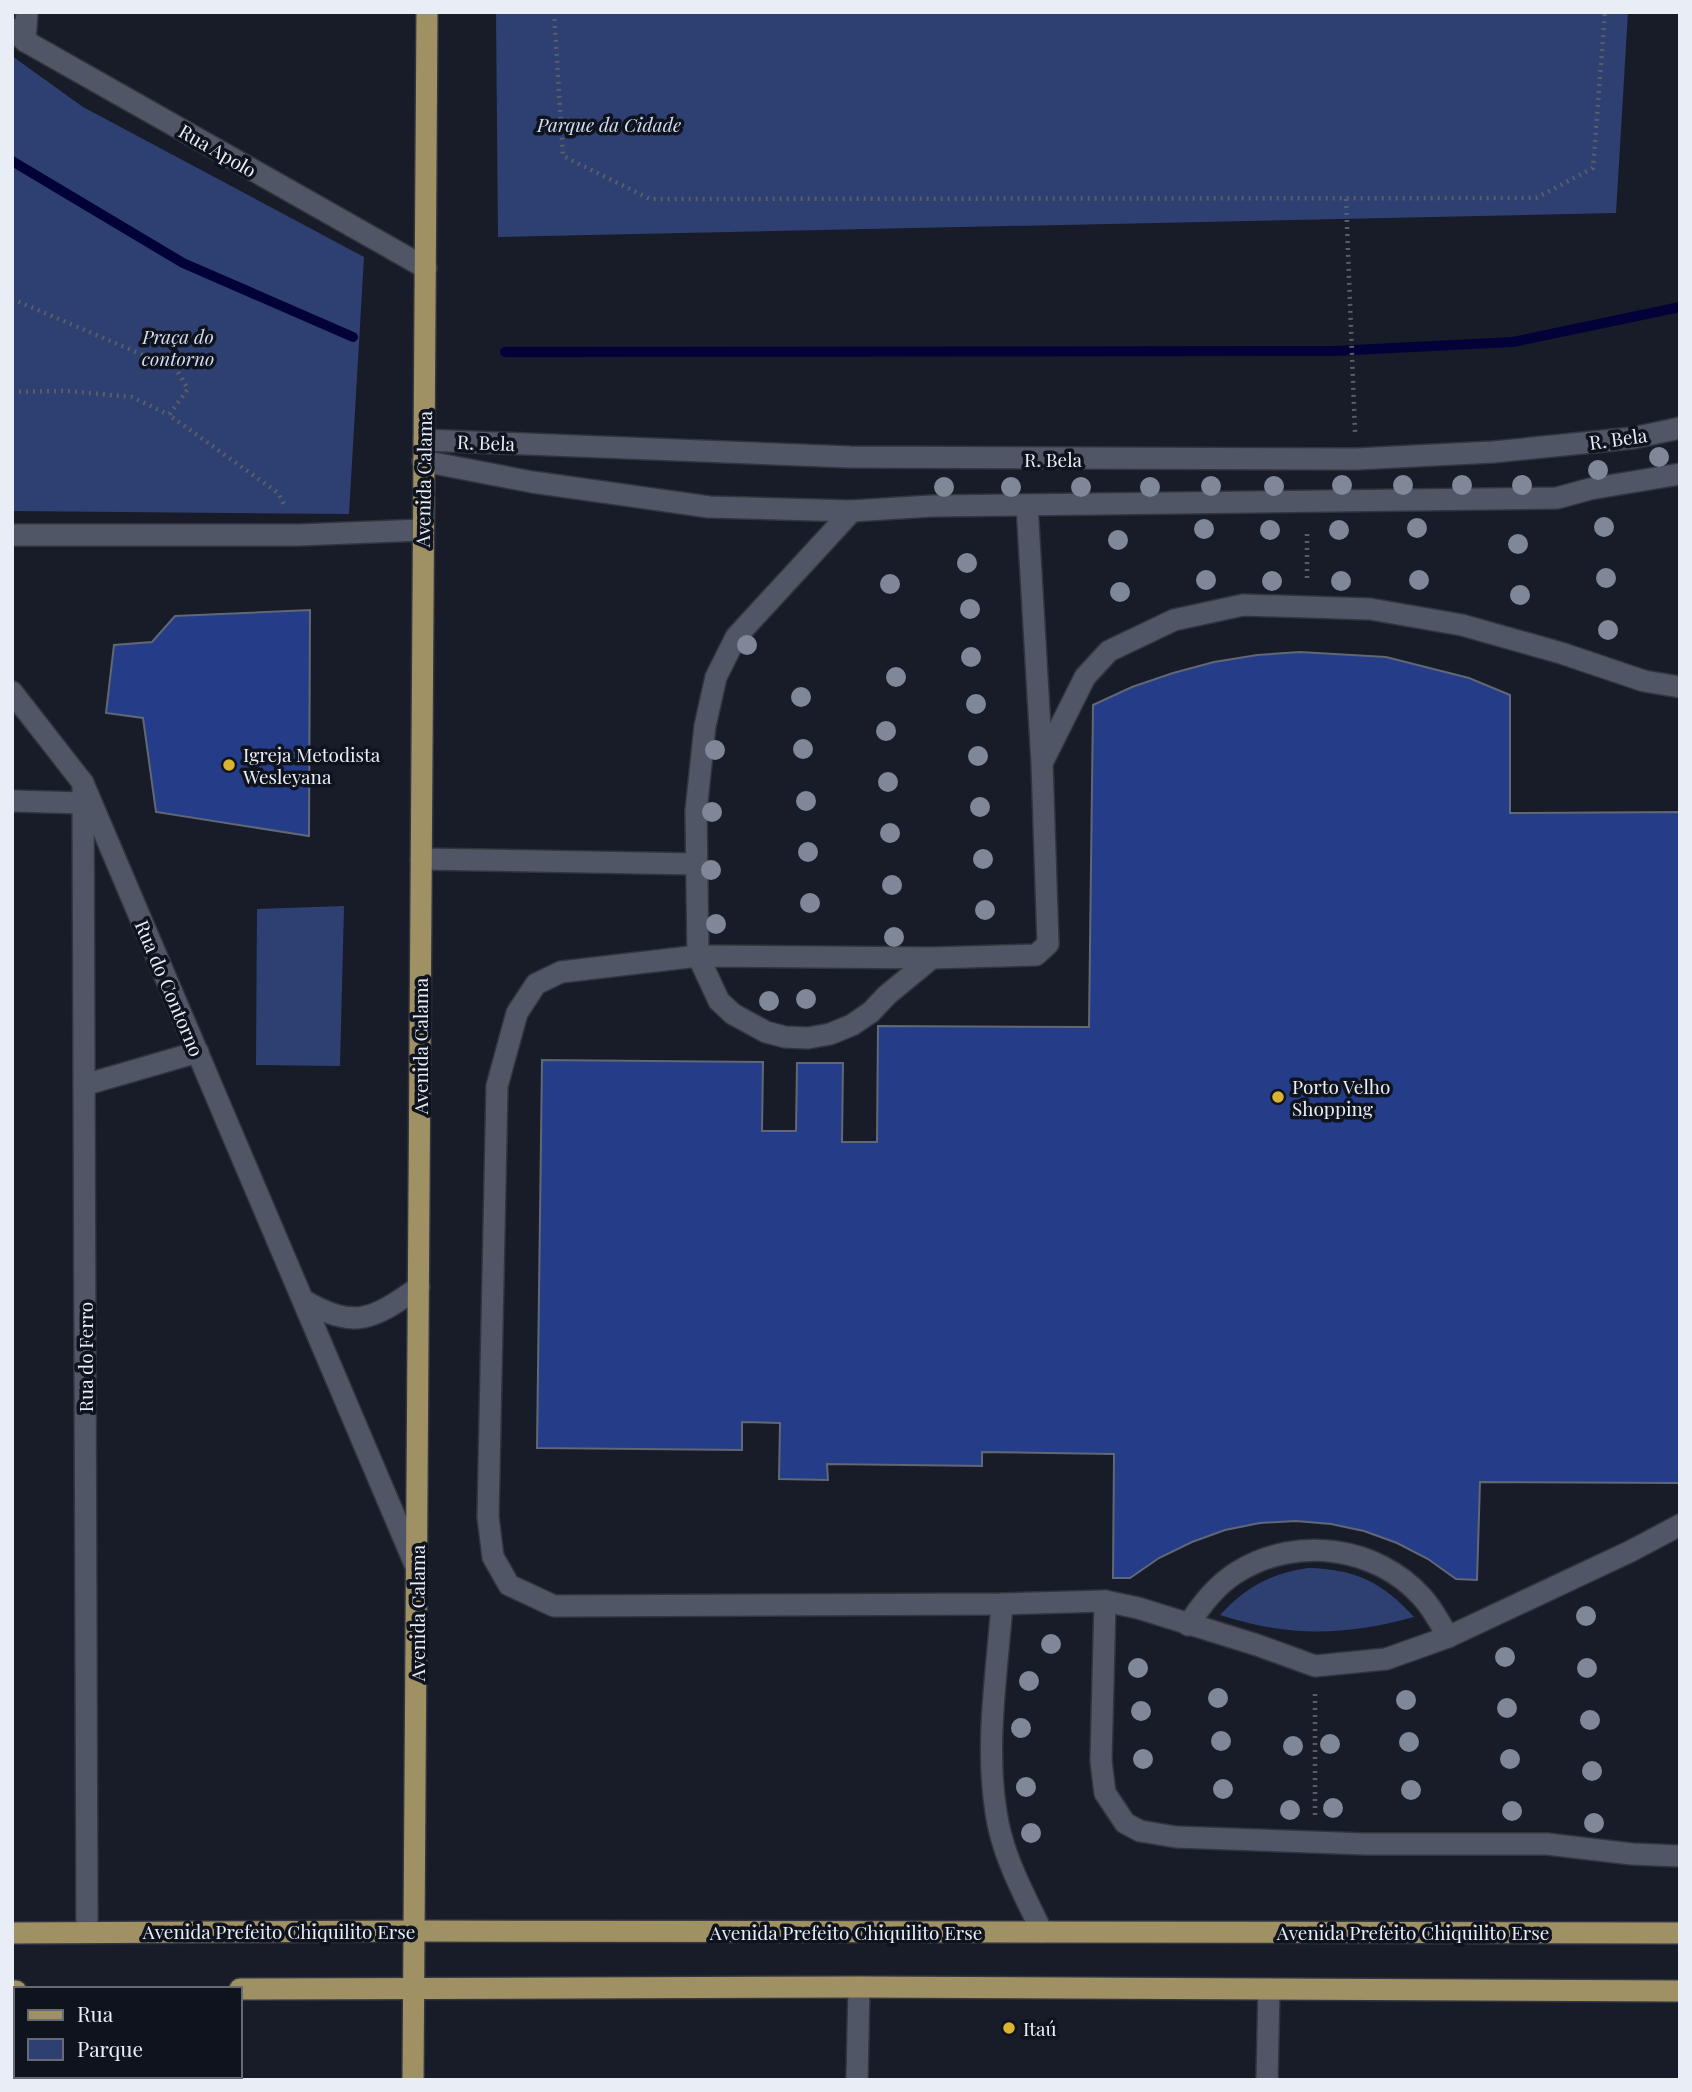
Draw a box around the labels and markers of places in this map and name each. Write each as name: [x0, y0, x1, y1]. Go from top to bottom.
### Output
place label: Igreja Metodista Wesleyana: [242, 741, 381, 789]
marker: Igreja Metodista Wesleyana: [221, 757, 237, 773]
place label: Porto Velho Shopping: [1292, 1073, 1390, 1121]
marker: Porto Velho Shopping: [1270, 1089, 1286, 1105]
place label: Itaú: [1023, 2015, 1057, 2041]
marker: Itaú: [1001, 2020, 1017, 2036]

